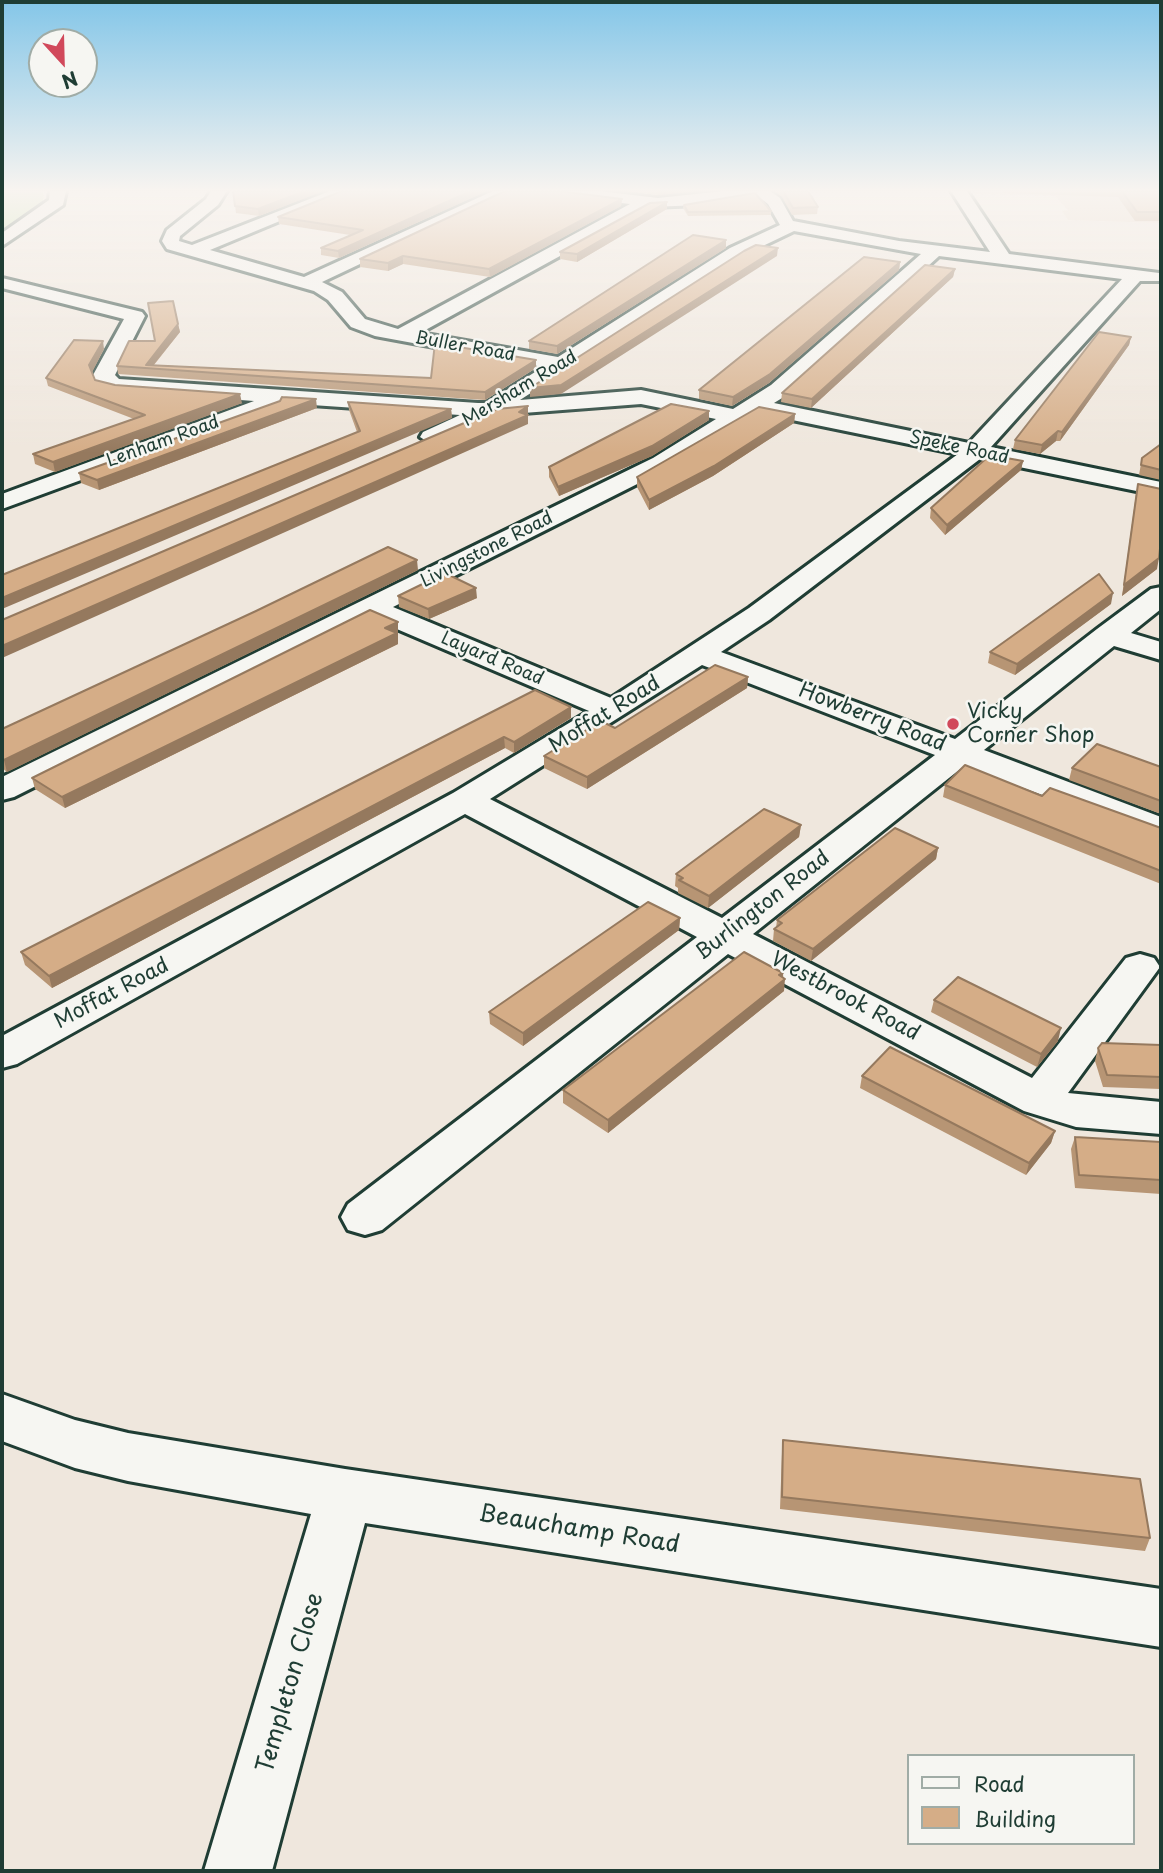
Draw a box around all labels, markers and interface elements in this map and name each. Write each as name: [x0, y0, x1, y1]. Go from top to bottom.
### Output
north arrow: [28, 28, 98, 98]
text: N: [58, 65, 82, 96]
street label: Buller Road: [413, 328, 517, 366]
street label: Mersham Road: [459, 346, 581, 432]
street label: Lenham Road: [104, 412, 222, 472]
street label: Speke Road: [907, 427, 1011, 469]
street label: Livingstone Road: [417, 507, 557, 593]
street label: Layard Road: [437, 628, 547, 690]
street label: Moffat Road: [545, 671, 665, 759]
street label: Howberry Road: [795, 678, 949, 758]
place label: Vicky Corner Shop: [967, 699, 1094, 749]
marker: Vicky Corner Shop: [945, 716, 961, 732]
street label: Burlington Road: [691, 846, 835, 966]
street label: Westbrook Road: [766, 947, 924, 1047]
street label: Moffat Road: [50, 953, 174, 1035]
street label: Beauchamp Road: [476, 1500, 682, 1560]
street label: Templeton Close: [252, 1590, 330, 1776]
legend: [908, 1754, 1135, 1845]
text: Road: [974, 1767, 1025, 1799]
text: Building: [974, 1802, 1056, 1834]

